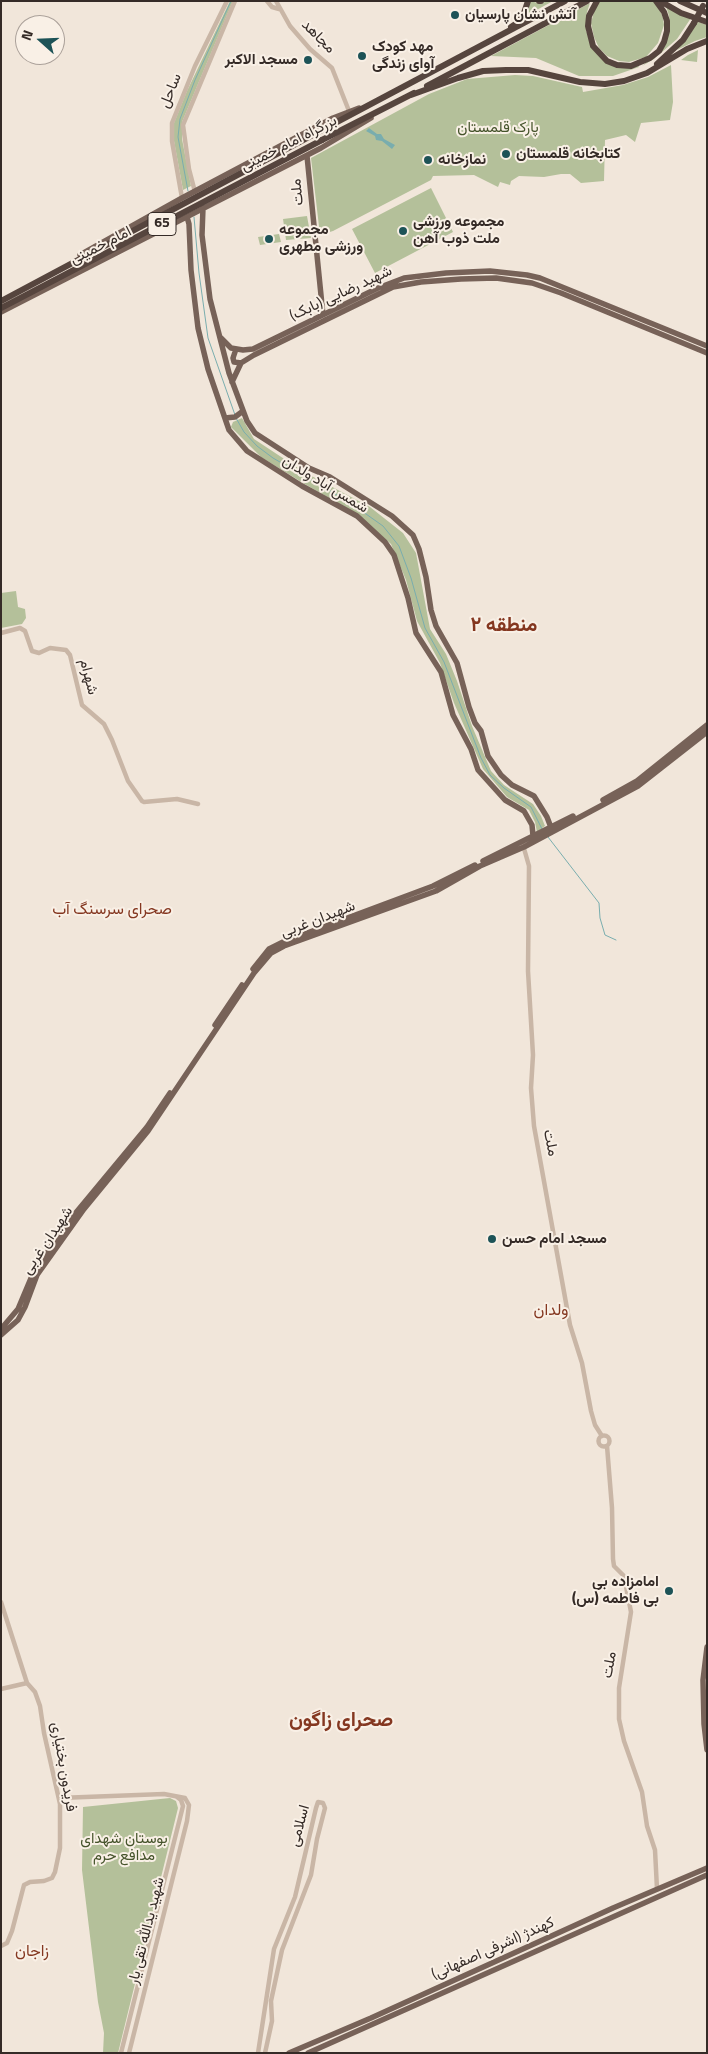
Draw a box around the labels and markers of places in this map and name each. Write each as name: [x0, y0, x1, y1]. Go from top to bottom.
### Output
place label: آتش نشان پارسیان: [465, 6, 576, 24]
marker: آتش نشان پارسیان: [449, 9, 461, 21]
place label: مهد کودک آوای زندگی: [372, 38, 434, 73]
marker: مهد کودک آوای زندگی: [356, 50, 368, 62]
place label: مسجد الاکبر: [225, 51, 298, 69]
marker: مسجد الاکبر: [302, 54, 314, 66]
place label: کتابخانه قلمستان: [516, 145, 621, 163]
marker: کتابخانه قلمستان: [500, 148, 512, 160]
place label: نمازخانه: [438, 151, 486, 169]
marker: نمازخانه: [422, 154, 434, 166]
place label: مجموعه ورزشی ملت ذوب آهن: [413, 213, 504, 248]
place label: مجموعه ورزشی مطهری: [279, 221, 363, 256]
marker: مجموعه ورزشی ملت ذوب آهن: [397, 225, 409, 237]
marker: مجموعه ورزشی مطهری: [263, 233, 275, 245]
place label: مسجد امام حسن: [502, 1230, 607, 1248]
marker: مسجد امام حسن: [486, 1233, 498, 1245]
place label: امامزاده بی بی فاطمه (س): [572, 1573, 659, 1608]
marker: امامزاده بی بی فاطمه (س): [663, 1585, 675, 1597]

